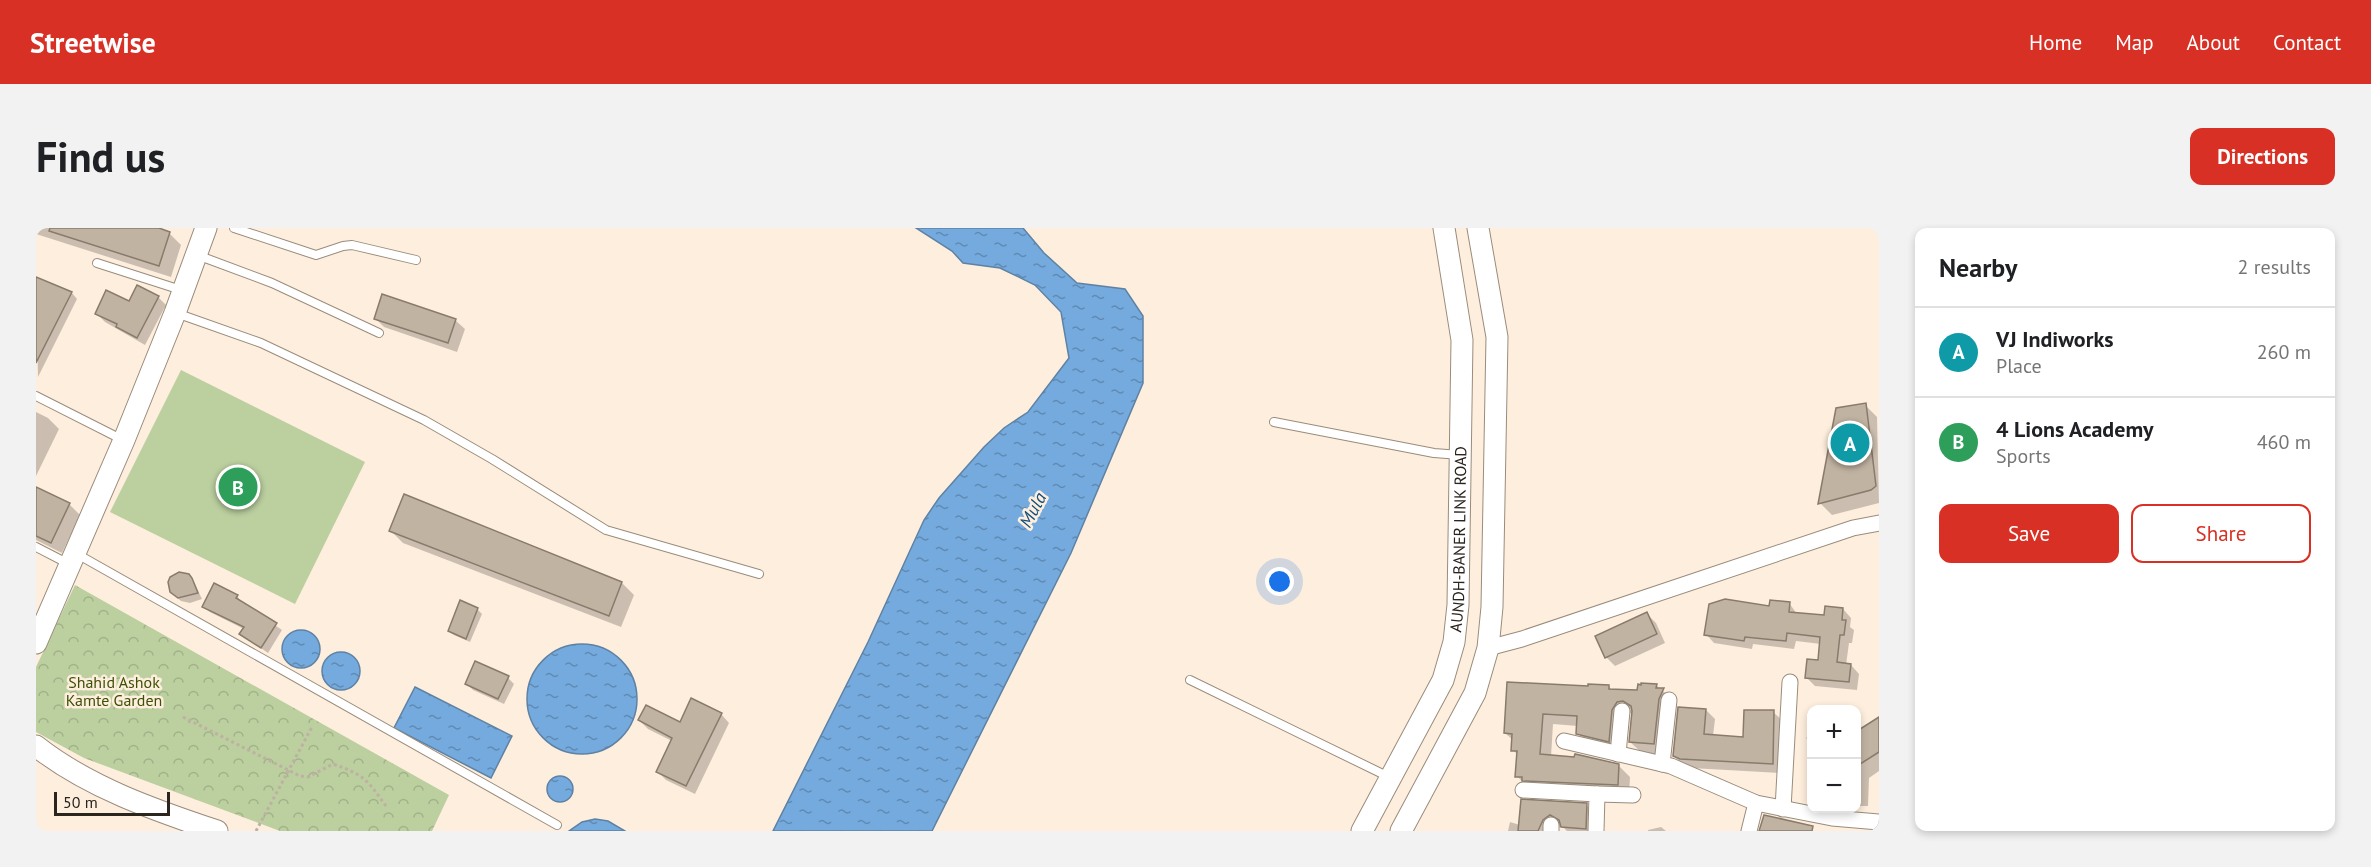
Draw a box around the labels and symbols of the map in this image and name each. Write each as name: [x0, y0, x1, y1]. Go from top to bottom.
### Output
pin: A: [1830, 420, 1870, 466]
street label: AUNDH-BANER LINK ROAD: [1445, 446, 1470, 633]
pin: B: [218, 464, 258, 510]
water label: Mula: [1014, 488, 1051, 531]
your location: [1265, 567, 1294, 596]
park label: Shahid Ashok Kamte Garden: [66, 672, 162, 710]
scale bar: [54, 789, 170, 816]

